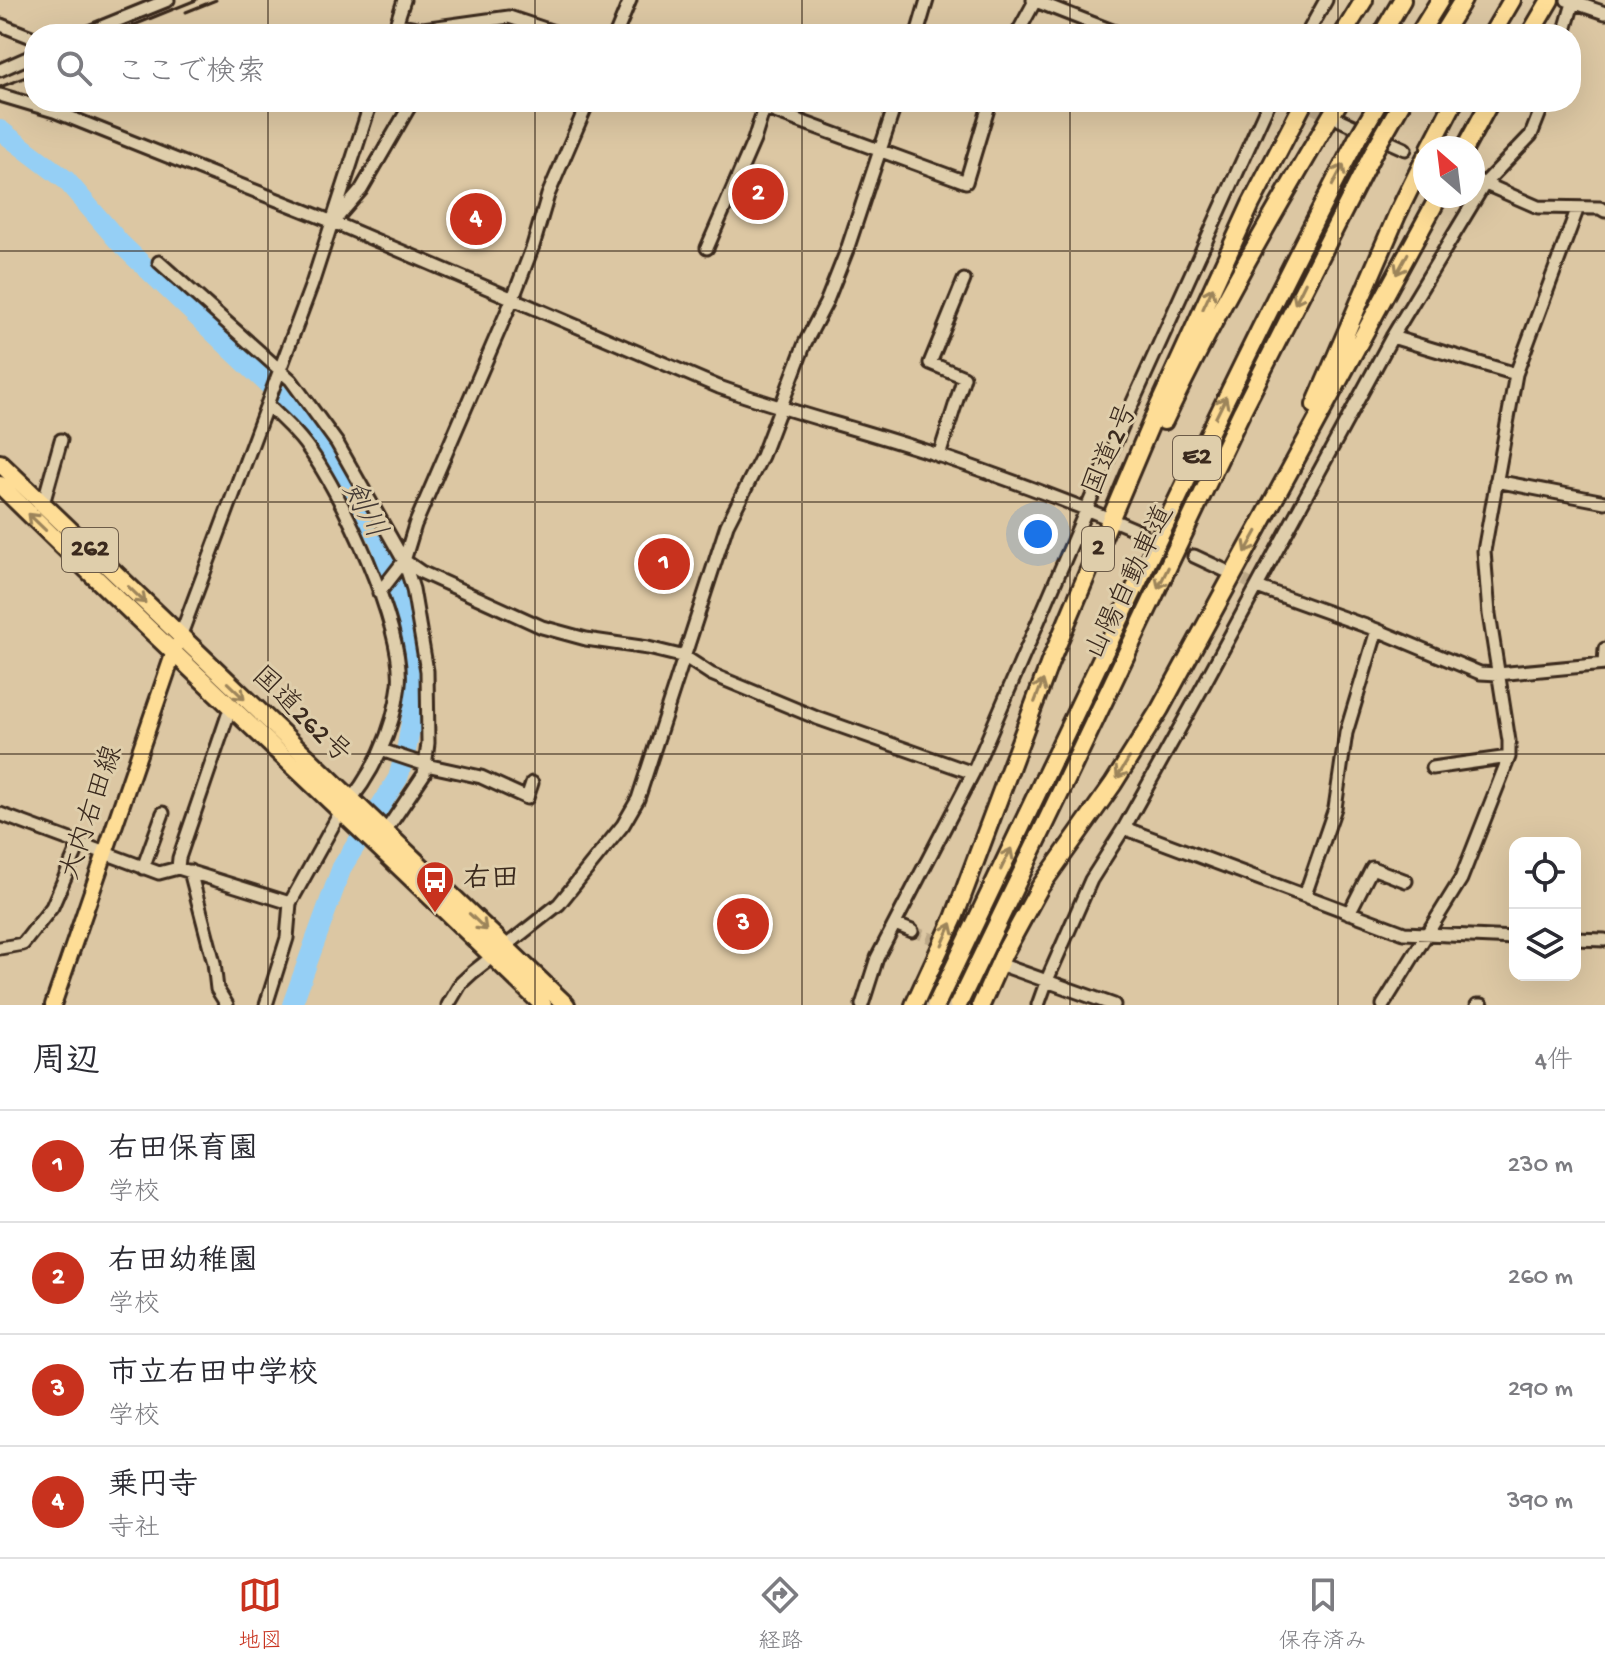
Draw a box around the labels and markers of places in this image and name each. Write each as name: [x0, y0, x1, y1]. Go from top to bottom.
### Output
pin: 2: [732, 164, 784, 224]
pin: 4: [450, 189, 502, 249]
pin: 1: [638, 534, 690, 594]
bus stop icon: 右田: [414, 859, 456, 914]
place label: 右田: [463, 863, 519, 897]
pin: 3: [717, 894, 769, 954]

